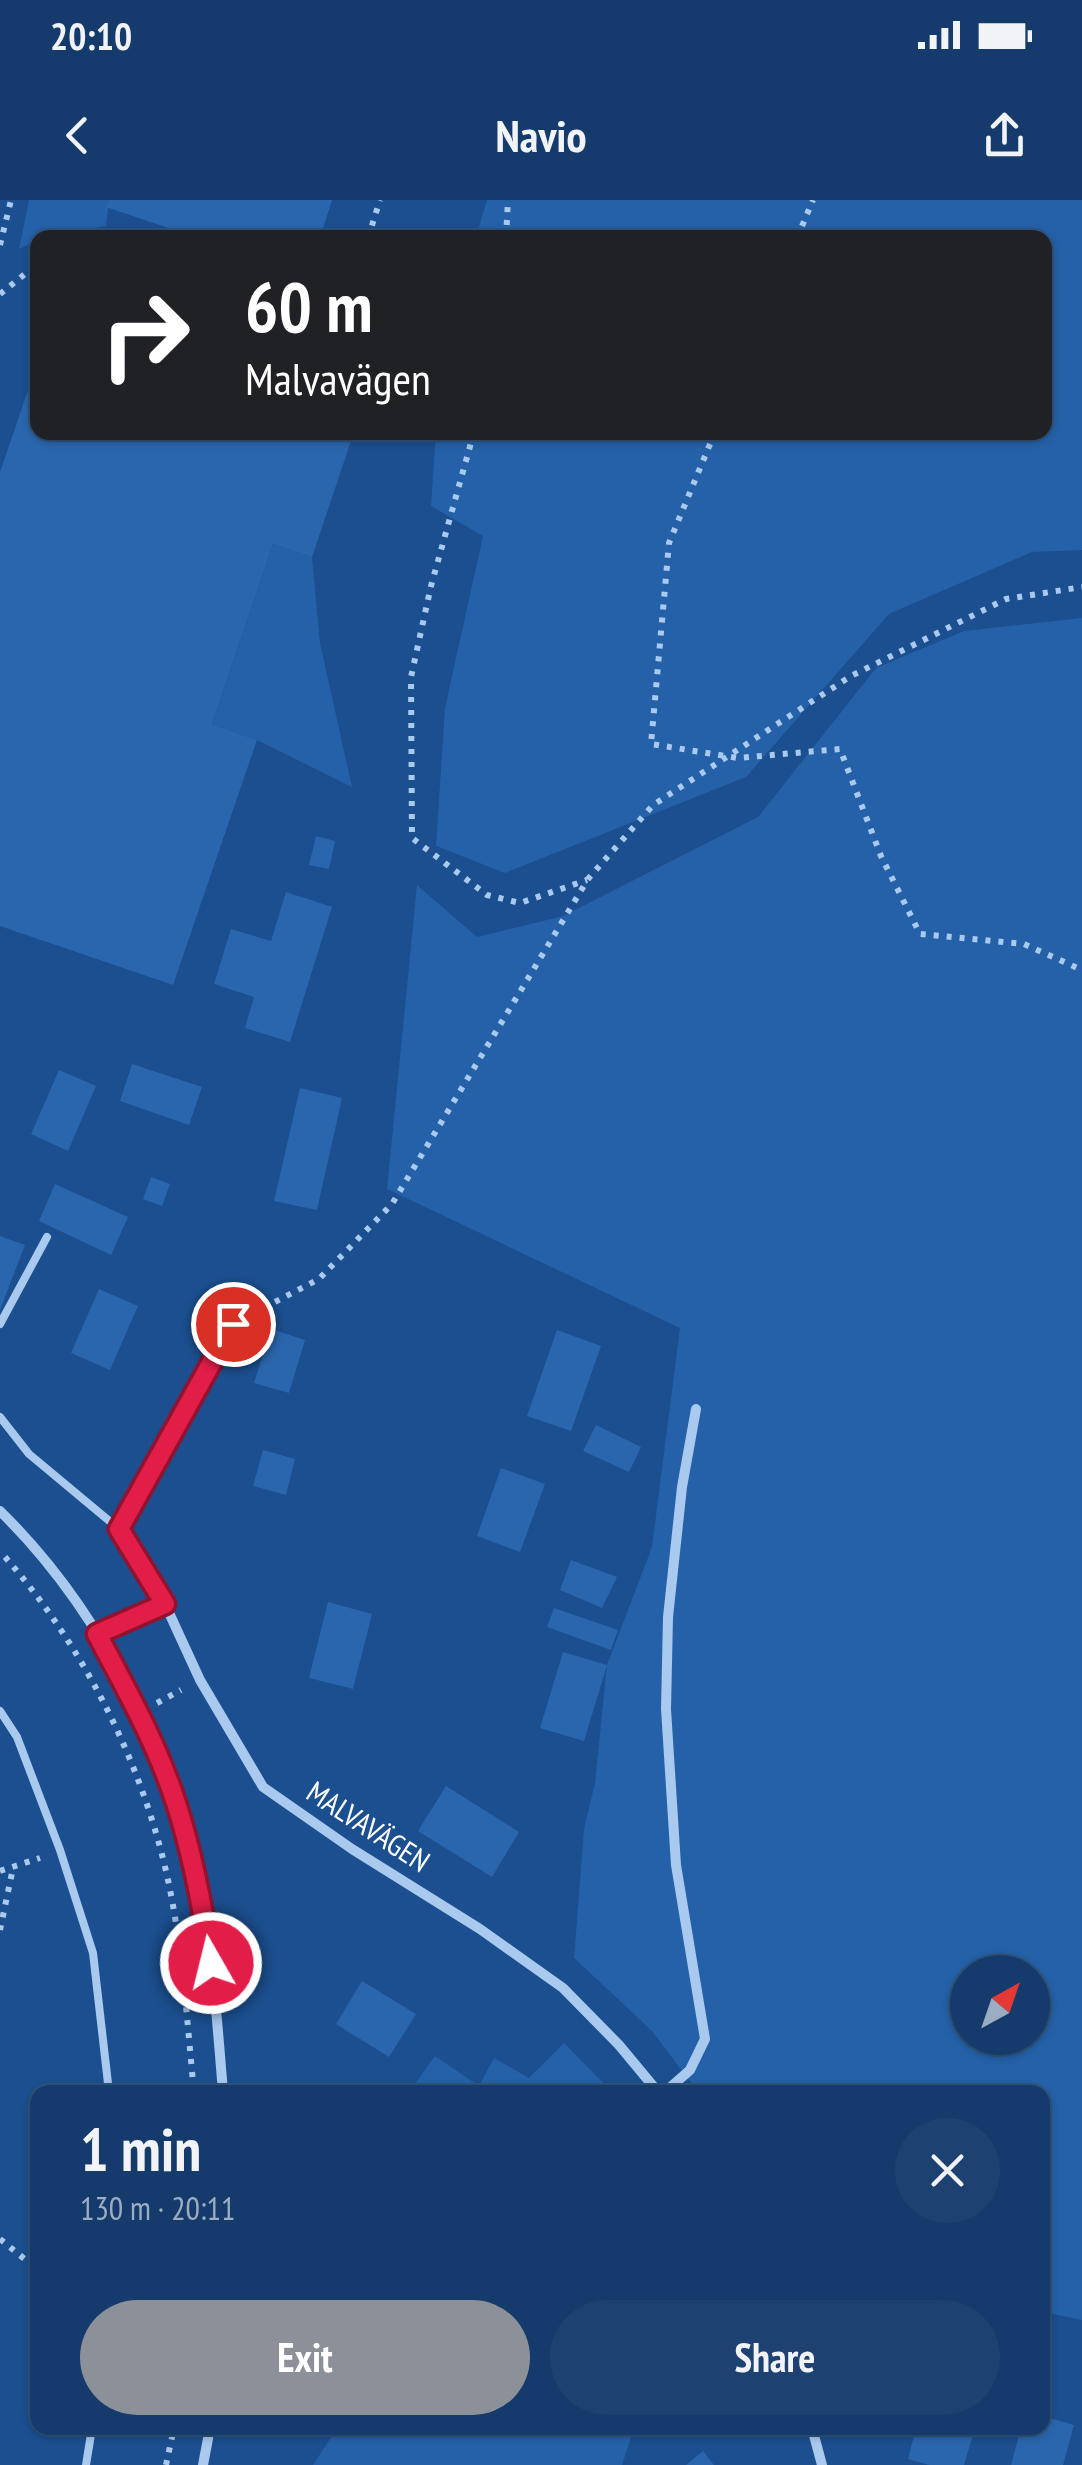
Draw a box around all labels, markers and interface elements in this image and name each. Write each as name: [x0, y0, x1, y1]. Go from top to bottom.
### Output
text: 20:10: [50, 11, 132, 60]
text: Navio: [496, 106, 587, 164]
icon: back: [50, 108, 105, 163]
icon: share: [977, 108, 1032, 163]
text: 60 m: [245, 261, 373, 351]
icon: right: [80, 270, 210, 400]
text: Malvavägen: [245, 349, 431, 407]
pin: [191, 1282, 276, 1367]
icon: arrive: [206, 1297, 261, 1352]
street label: MALVAVÄGEN: [300, 1772, 438, 1880]
position arrow: [159, 1911, 263, 2015]
north arrow: [950, 1955, 1050, 2055]
map controls: [950, 1955, 1050, 2055]
text: 1 min: [80, 2110, 201, 2188]
button: close: [895, 2118, 1000, 2223]
text: 130 m · 20:11: [80, 2187, 235, 2229]
button: Exit: [80, 2300, 530, 2415]
button: Share: [550, 2300, 1000, 2415]

